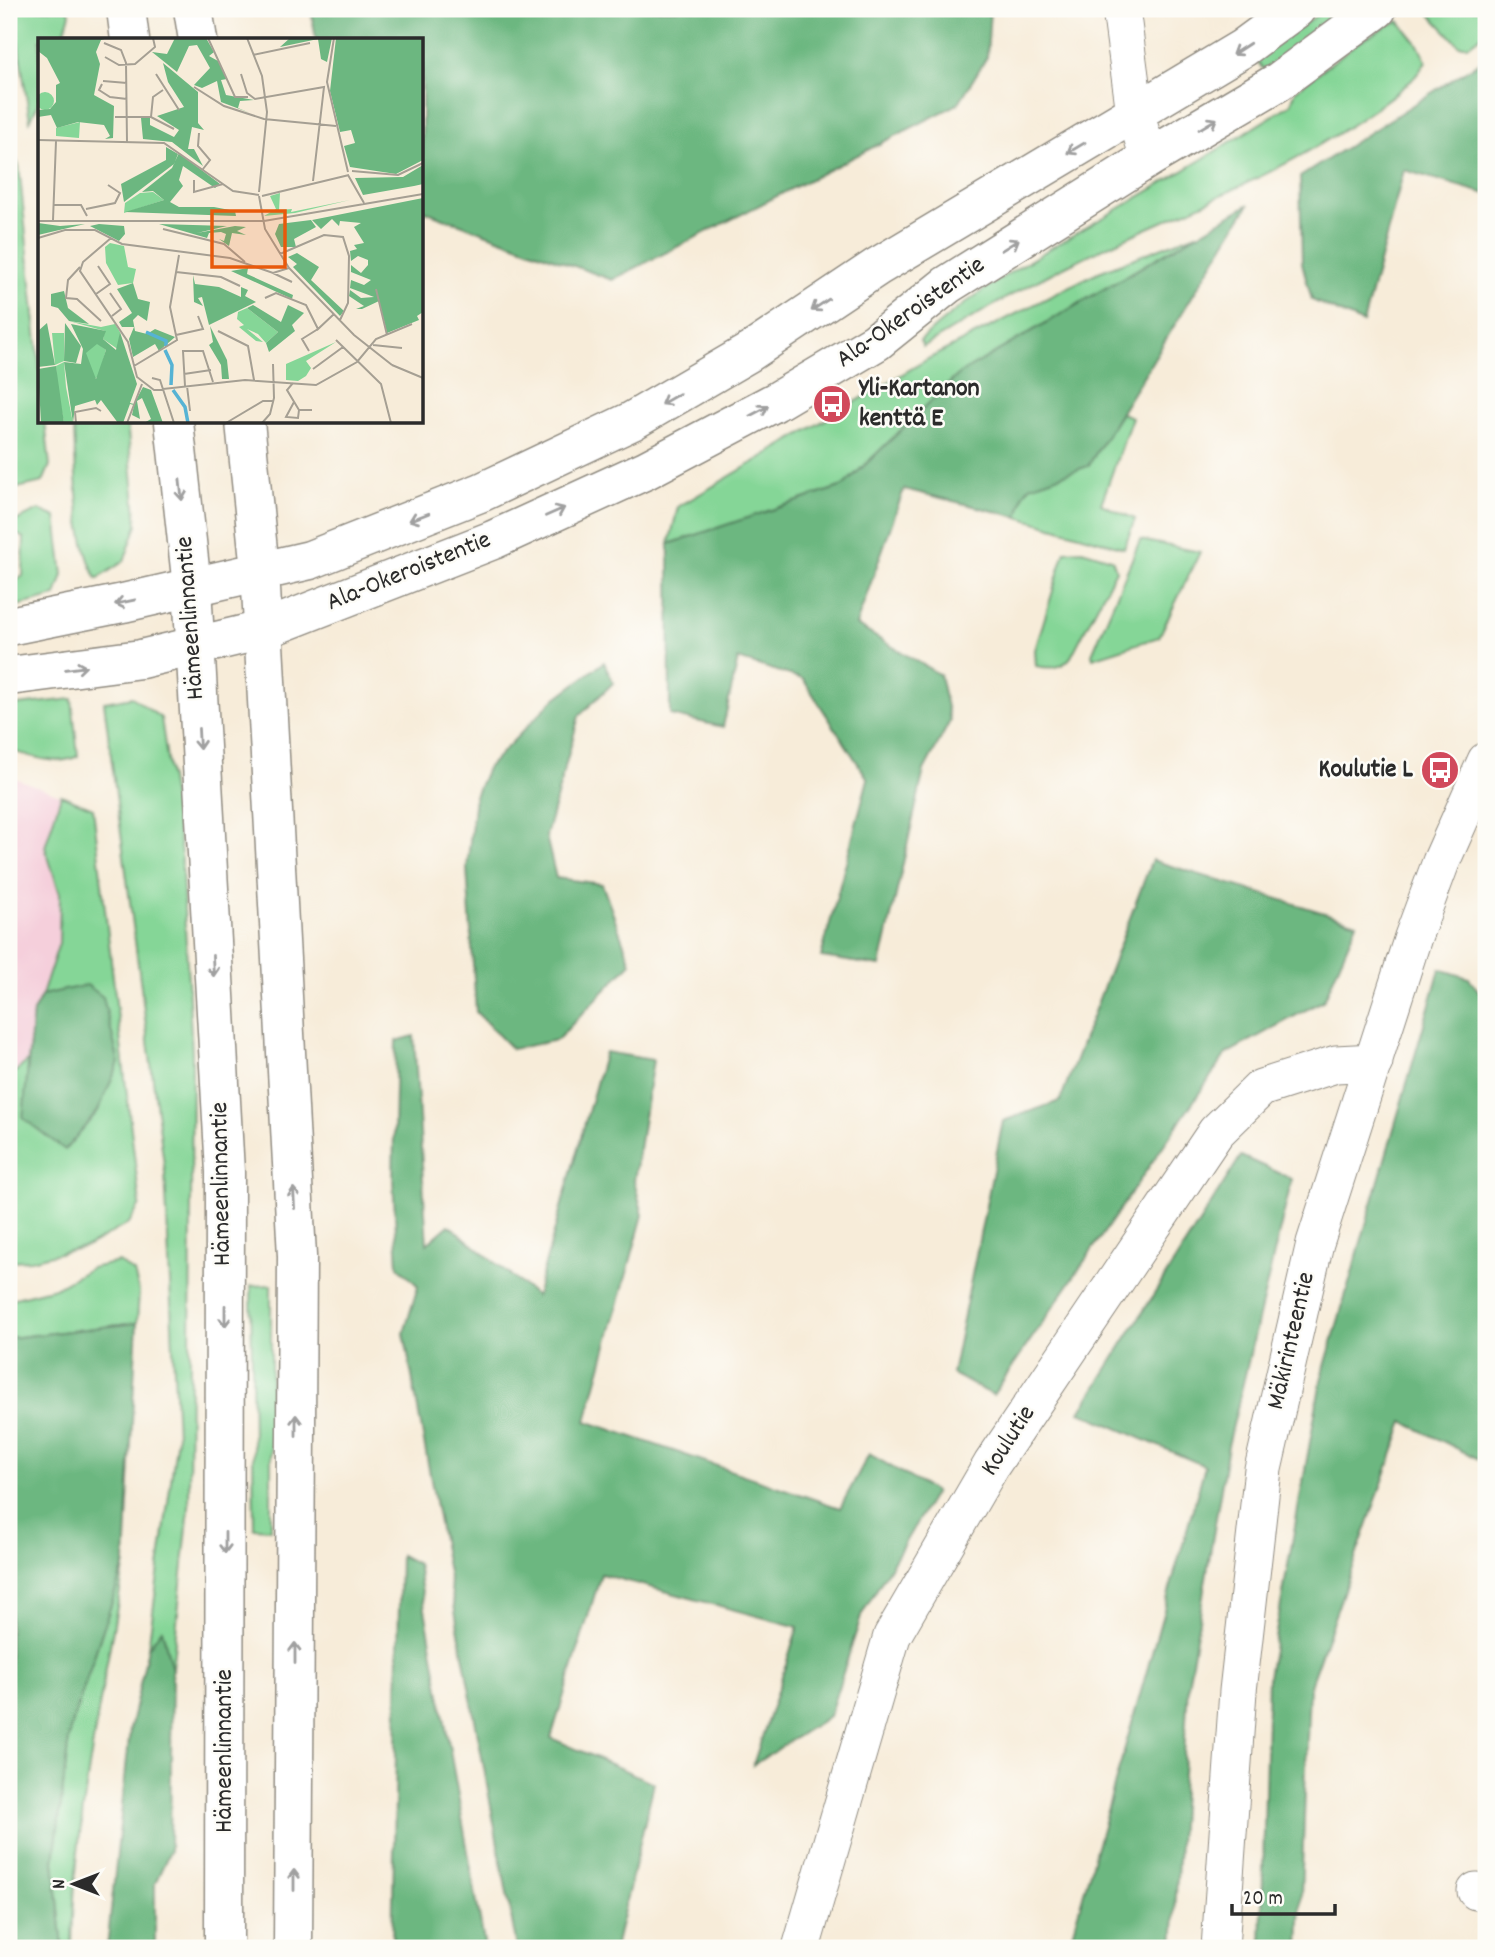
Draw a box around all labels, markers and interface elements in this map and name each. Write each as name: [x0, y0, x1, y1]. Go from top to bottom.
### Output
inset map: [38, 38, 424, 424]
one-way arrow: [1231, 42, 1251, 56]
one-way arrow: [1197, 116, 1217, 130]
one-way arrow: [1066, 141, 1086, 155]
one-way arrow: [1000, 238, 1020, 252]
street label: Ala-Okeroistentie: [829, 248, 993, 378]
one-way arrow: [811, 298, 830, 313]
place label: Yli-Kartanon kenttä E: [858, 371, 980, 438]
bus stop icon: Yli-Kartanon kenttä E: [811, 383, 853, 425]
one-way arrow: [660, 393, 681, 406]
one-way arrow: [748, 404, 769, 417]
one-way arrow: [174, 478, 187, 500]
one-way arrow: [544, 505, 565, 518]
one-way arrow: [408, 512, 430, 525]
street label: Ala-Okeroistentie: [321, 522, 497, 622]
street label: Hämeenlinnantie: [167, 535, 215, 701]
one-way arrow: [114, 596, 137, 610]
one-way arrow: [65, 661, 87, 674]
one-way arrow: [193, 727, 206, 750]
bus stop icon: Koulutie L: [1419, 749, 1461, 791]
place label: Koulutie L: [1318, 752, 1413, 789]
one-way arrow: [206, 954, 219, 977]
street label: Hämeenlinnantie: [202, 1102, 242, 1266]
one-way arrow: [287, 1187, 300, 1209]
street label: Mäkirinteentie: [1258, 1268, 1326, 1414]
one-way arrow: [218, 1304, 232, 1327]
street label: Koulutie: [972, 1398, 1046, 1484]
one-way arrow: [289, 1414, 303, 1437]
one-way arrow: [218, 1531, 232, 1554]
one-way arrow: [288, 1641, 302, 1664]
street label: Hämeenlinnantie: [207, 1669, 244, 1833]
north arrow: [38, 1848, 108, 1918]
one-way arrow: [287, 1869, 301, 1892]
scale bar: [1232, 1873, 1336, 1917]
text: N: [47, 1879, 74, 1889]
text: 20 m: [1243, 1885, 1283, 1915]

